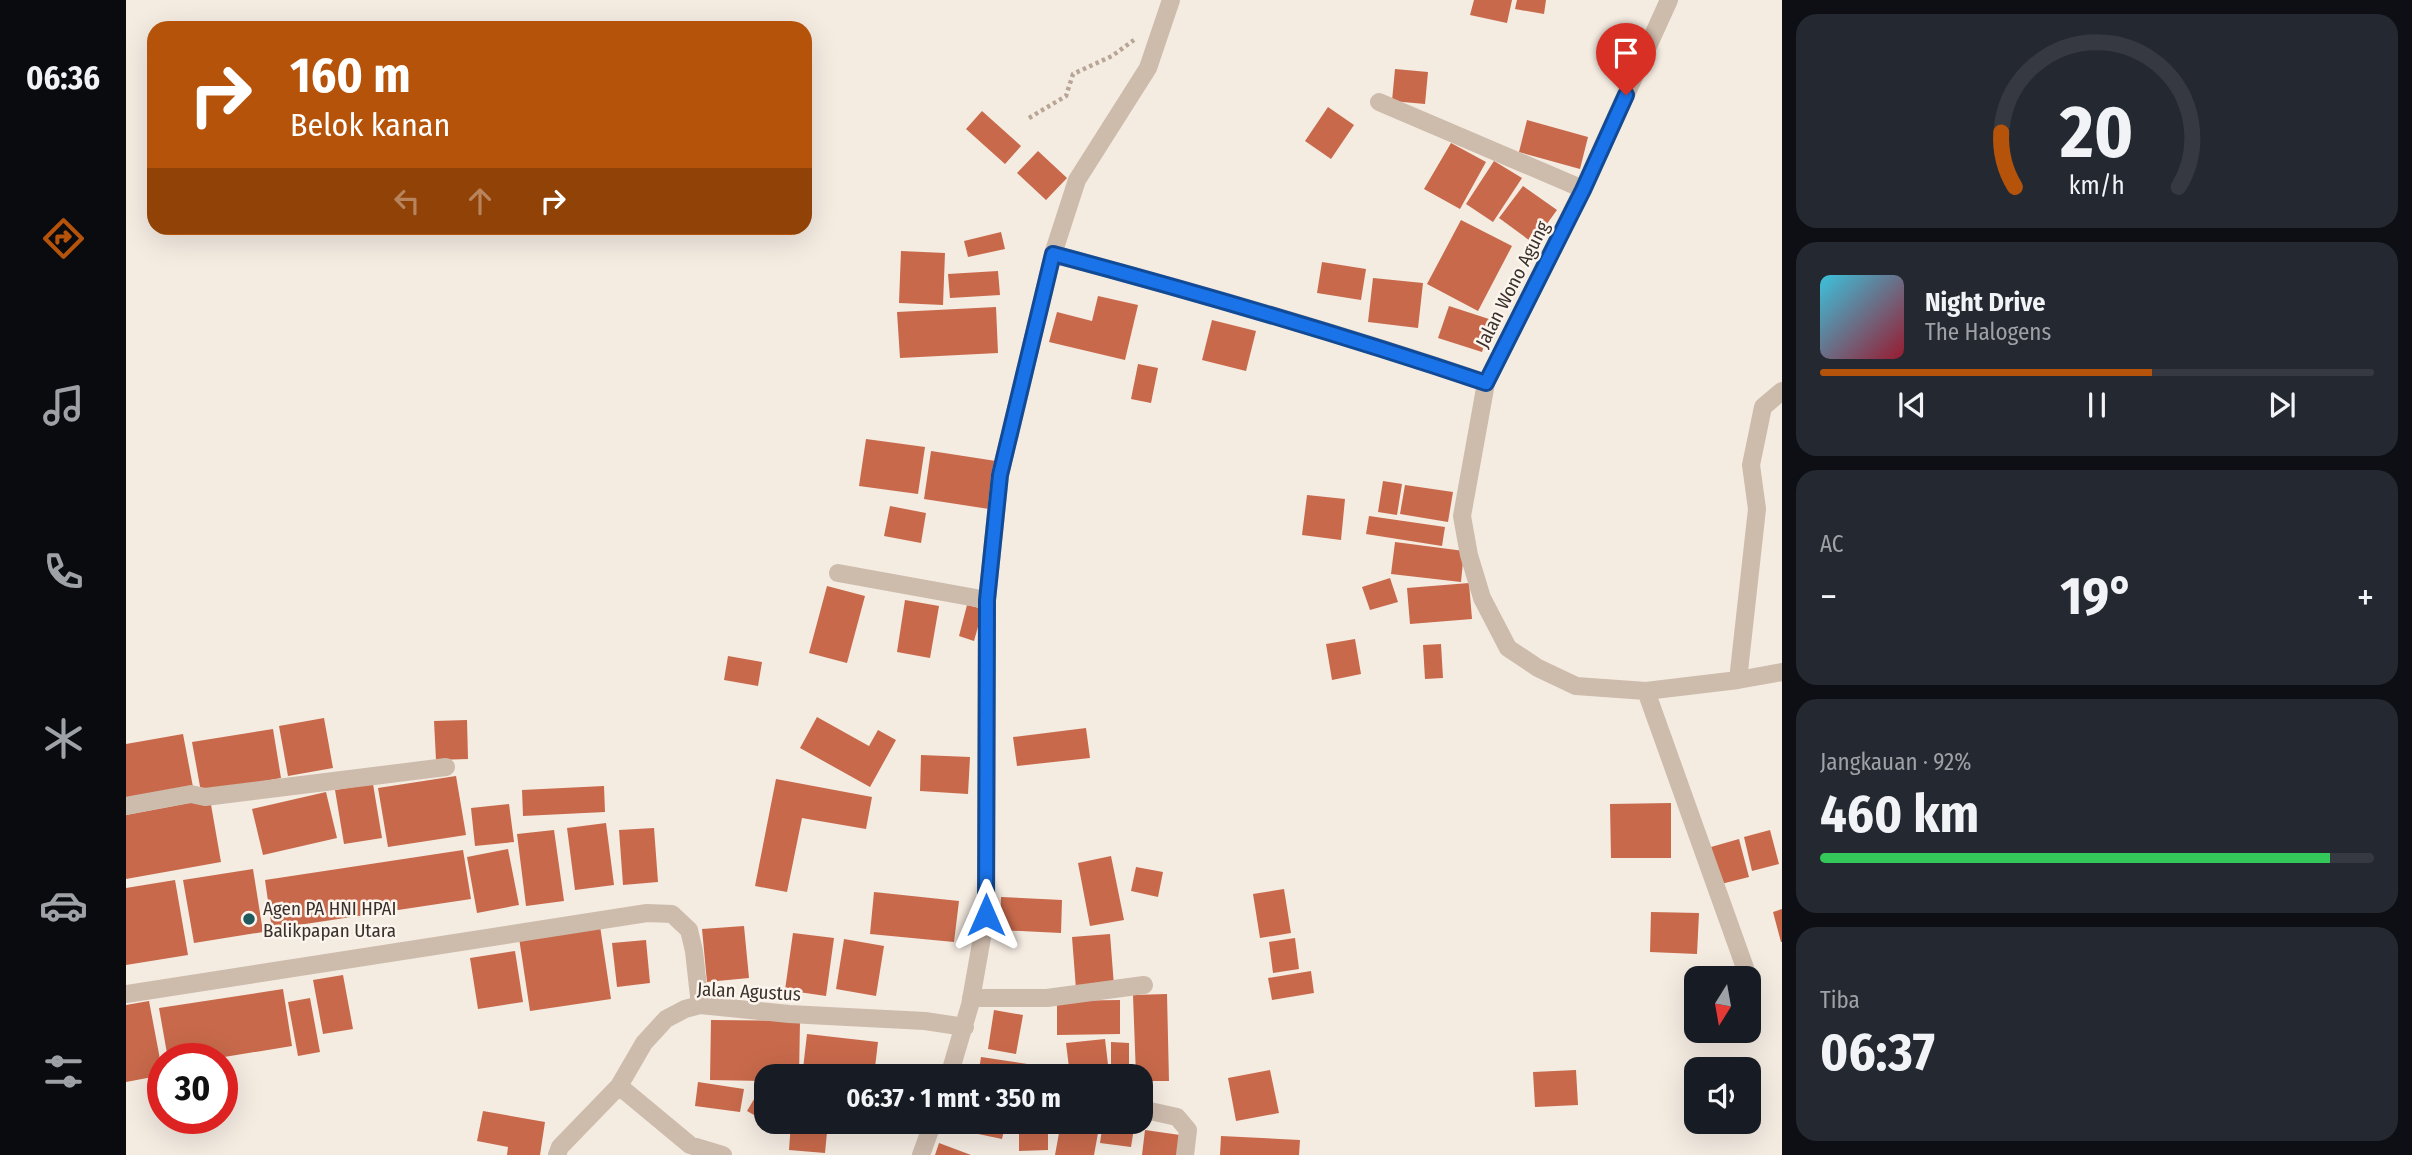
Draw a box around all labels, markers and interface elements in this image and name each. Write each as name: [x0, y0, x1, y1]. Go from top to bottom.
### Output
pin: [1596, 23, 1656, 95]
icon: arrive: [1607, 34, 1645, 72]
text: 160 m: [290, 46, 411, 105]
icon: right: [175, 49, 266, 140]
text: 06:36: [26, 59, 100, 97]
text: 20: [2059, 89, 2134, 176]
text: Belok kanan: [290, 106, 450, 144]
text: km/h: [2069, 171, 2125, 201]
icon: left: [388, 182, 426, 220]
icon: ahead: [461, 182, 499, 220]
icon: right: [534, 182, 572, 220]
icon: directions: [39, 214, 88, 263]
street label: Jalan Wono Agung: [1471, 217, 1554, 351]
text: Night Drive: [1925, 287, 2045, 318]
text: The Halogens: [1925, 318, 2051, 346]
icon: music: [39, 381, 88, 430]
icon: previous: [1893, 386, 1931, 424]
icon: pause: [2078, 386, 2116, 424]
icon: next: [2263, 386, 2301, 424]
text: AC: [1820, 530, 1844, 558]
icon: phone: [39, 547, 88, 596]
text: 19°: [2060, 565, 2134, 628]
text: −: [1820, 574, 1837, 620]
text: +: [2357, 574, 2374, 620]
icon: climate: [39, 714, 88, 763]
text: Jangkauan · 92%: [1820, 748, 1971, 776]
text: 460 km: [1820, 783, 1979, 846]
position arrow: [949, 878, 1023, 952]
icon: car: [39, 881, 88, 930]
place label: Agen PA HNI HPAI Balikpapan Utara: [263, 897, 397, 942]
marker: Agen PA HNI HPAI Balikpapan Utara: [241, 911, 257, 927]
north arrow: [1684, 966, 1760, 1043]
map controls: [1684, 966, 1761, 1134]
street label: Jalan Agustus: [696, 977, 802, 1006]
text: Tiba: [1820, 986, 1860, 1014]
text: 06:37: [1820, 1021, 1935, 1084]
speed limit sign: 30: [147, 1043, 238, 1134]
icon: filters: [39, 1047, 88, 1096]
button: sound: [1684, 1057, 1761, 1134]
text: 06:37 · 1 mnt · 350 m: [846, 1083, 1061, 1114]

